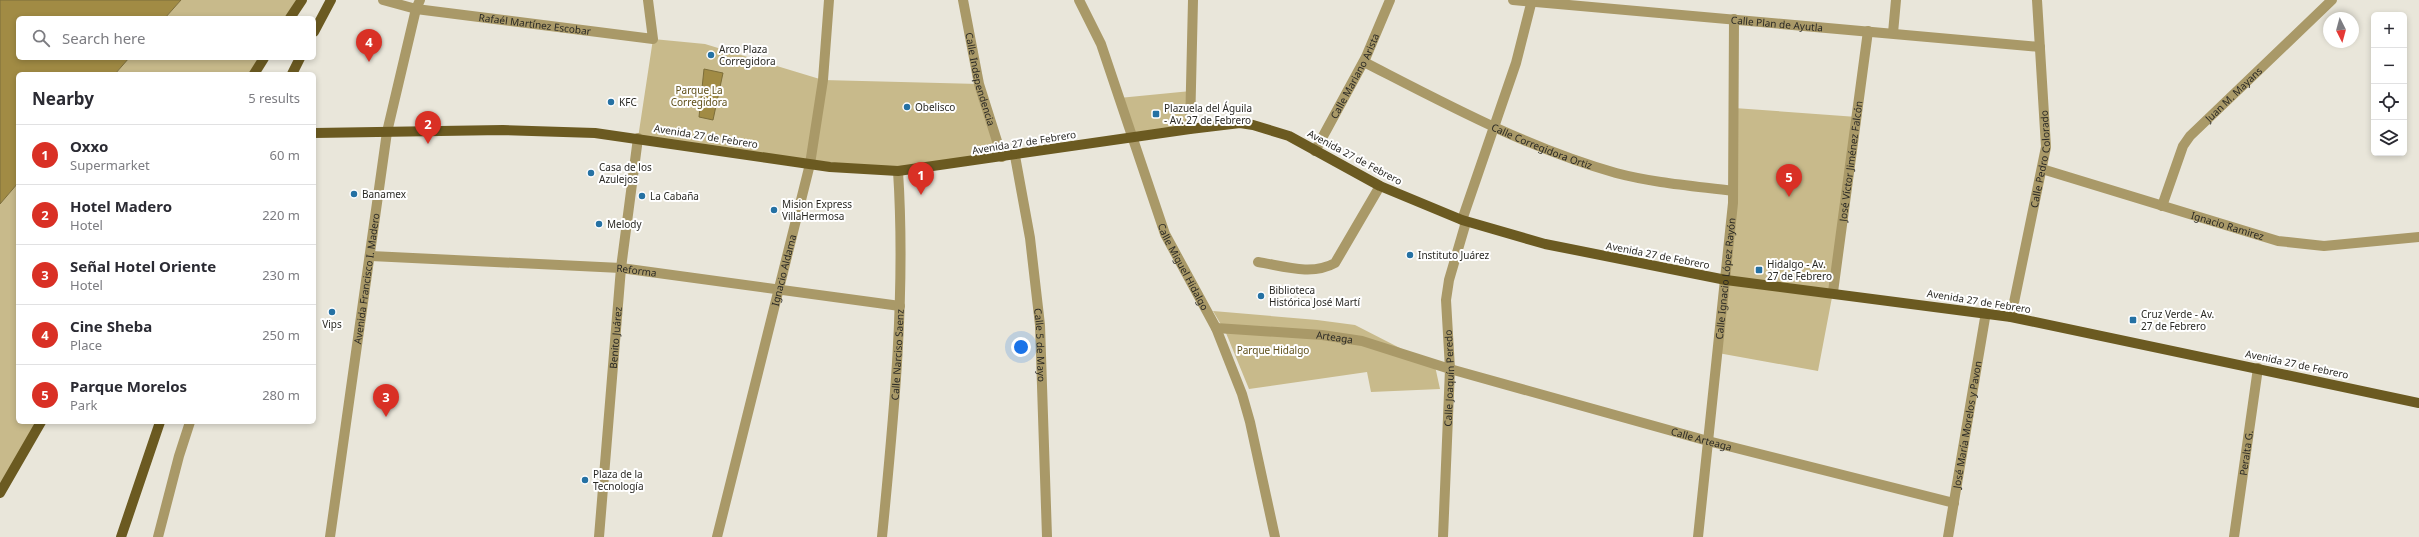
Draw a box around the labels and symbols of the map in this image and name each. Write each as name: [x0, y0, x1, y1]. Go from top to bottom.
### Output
street label: Rafaél Martínez Escobar: [478, 10, 592, 38]
street label: Calle Plan de Ayutla: [1730, 12, 1824, 35]
north arrow: [2323, 12, 2359, 48]
pin: 4: [356, 29, 382, 62]
street label: Calle Independencia: [962, 31, 999, 127]
street label: Calle Mariano Arista: [1327, 31, 1382, 121]
place label: Arco Plaza Corregidora: [719, 42, 776, 68]
marker: Arco Plaza Corregidora: [706, 50, 716, 60]
street label: Juan M. Mayans: [2201, 64, 2265, 126]
park label: Parque La Corregidora: [671, 83, 727, 109]
place label: KFC: [619, 95, 637, 109]
marker: KFC: [606, 97, 616, 107]
place label: Obelisco: [915, 100, 955, 114]
street label: José Víctor Jiménez Falcón: [1835, 100, 1866, 223]
place label: Plazuela del Águila - Av. 27 de Febrero: [1164, 101, 1252, 127]
marker: Obelisco: [902, 102, 912, 112]
marker: Plazuela del Águila - Av. 27 de Febrero: [1151, 109, 1161, 119]
street label: Calle Pedro Colorado: [2027, 110, 2053, 209]
pin: 2: [415, 111, 441, 144]
street label: Calle Corregidora Ortiz: [1489, 120, 1594, 172]
street label: Avenida 27 de Febrero: [653, 121, 759, 151]
street label: Avenida 27 de Febrero: [1305, 126, 1405, 188]
street label: Avenida 27 de Febrero: [971, 127, 1077, 157]
place label: Casa de los Azulejos: [599, 160, 652, 186]
pin: 1: [908, 162, 934, 195]
pin: 5: [1776, 164, 1802, 197]
marker: Casa de los Azulejos: [586, 168, 596, 178]
place label: Banamex: [362, 187, 407, 201]
marker: Banamex: [349, 189, 359, 199]
place label: La Cabaña: [650, 189, 699, 203]
marker: La Cabaña: [637, 191, 647, 201]
place label: Mision Express VillaHermosa: [782, 197, 852, 223]
marker: Mision Express VillaHermosa: [769, 205, 779, 215]
street label: Ignacio Ramirez: [2189, 208, 2266, 243]
street label: Avenida Francisco I. Madero: [350, 212, 383, 345]
place label: Melody: [607, 217, 642, 231]
street label: Calle Ignacio López Rayón: [1712, 217, 1738, 340]
marker: Melody: [594, 219, 604, 229]
street label: Calle Miguel Hidalgo: [1155, 221, 1212, 313]
street label: Ignacio Aldama: [768, 233, 799, 307]
street label: Avenida 27 de Febrero: [1605, 238, 1711, 272]
place label: Instituto Juárez: [1418, 248, 1490, 262]
marker: Instituto Juárez: [1405, 250, 1415, 260]
place label: Hidalgo - Av. 27 de Febrero: [1767, 257, 1832, 283]
street label: Reforma: [616, 261, 658, 280]
marker: Hidalgo - Av. 27 de Febrero: [1754, 265, 1764, 275]
place label: Biblioteca Histórica José Martí: [1269, 283, 1360, 309]
street label: Avenida 27 de Febrero: [1926, 286, 2032, 316]
marker: Biblioteca Histórica José Martí: [1256, 291, 1266, 301]
street label: Benito Juárez: [606, 306, 625, 369]
marker: Vips: [327, 307, 337, 317]
street label: Calle 5 de Mayo: [1031, 307, 1049, 382]
place label: Cruz Verde - Av. 27 de Febrero: [2141, 307, 2214, 333]
street label: Calle Narciso Saenz: [887, 309, 907, 401]
marker: Cruz Verde - Av. 27 de Febrero: [2128, 315, 2138, 325]
place label: Vips: [322, 317, 342, 331]
street label: Arteaga: [1316, 328, 1354, 347]
street label: Calle Joaquín Peredo: [1441, 329, 1457, 427]
your location: [1011, 337, 1031, 357]
park label: Parque Hidalgo: [1237, 343, 1309, 357]
street label: Avenida 27 de Febrero: [2244, 346, 2350, 382]
street label: José María Morelos y Pavon: [1949, 360, 1985, 490]
pin: 3: [373, 384, 399, 417]
street label: Calle Arteaga: [1669, 424, 1733, 454]
street label: Peralta G.: [2236, 429, 2256, 476]
place label: Plaza de la Tecnología: [593, 467, 644, 493]
marker: Plaza de la Tecnología: [580, 475, 590, 485]

